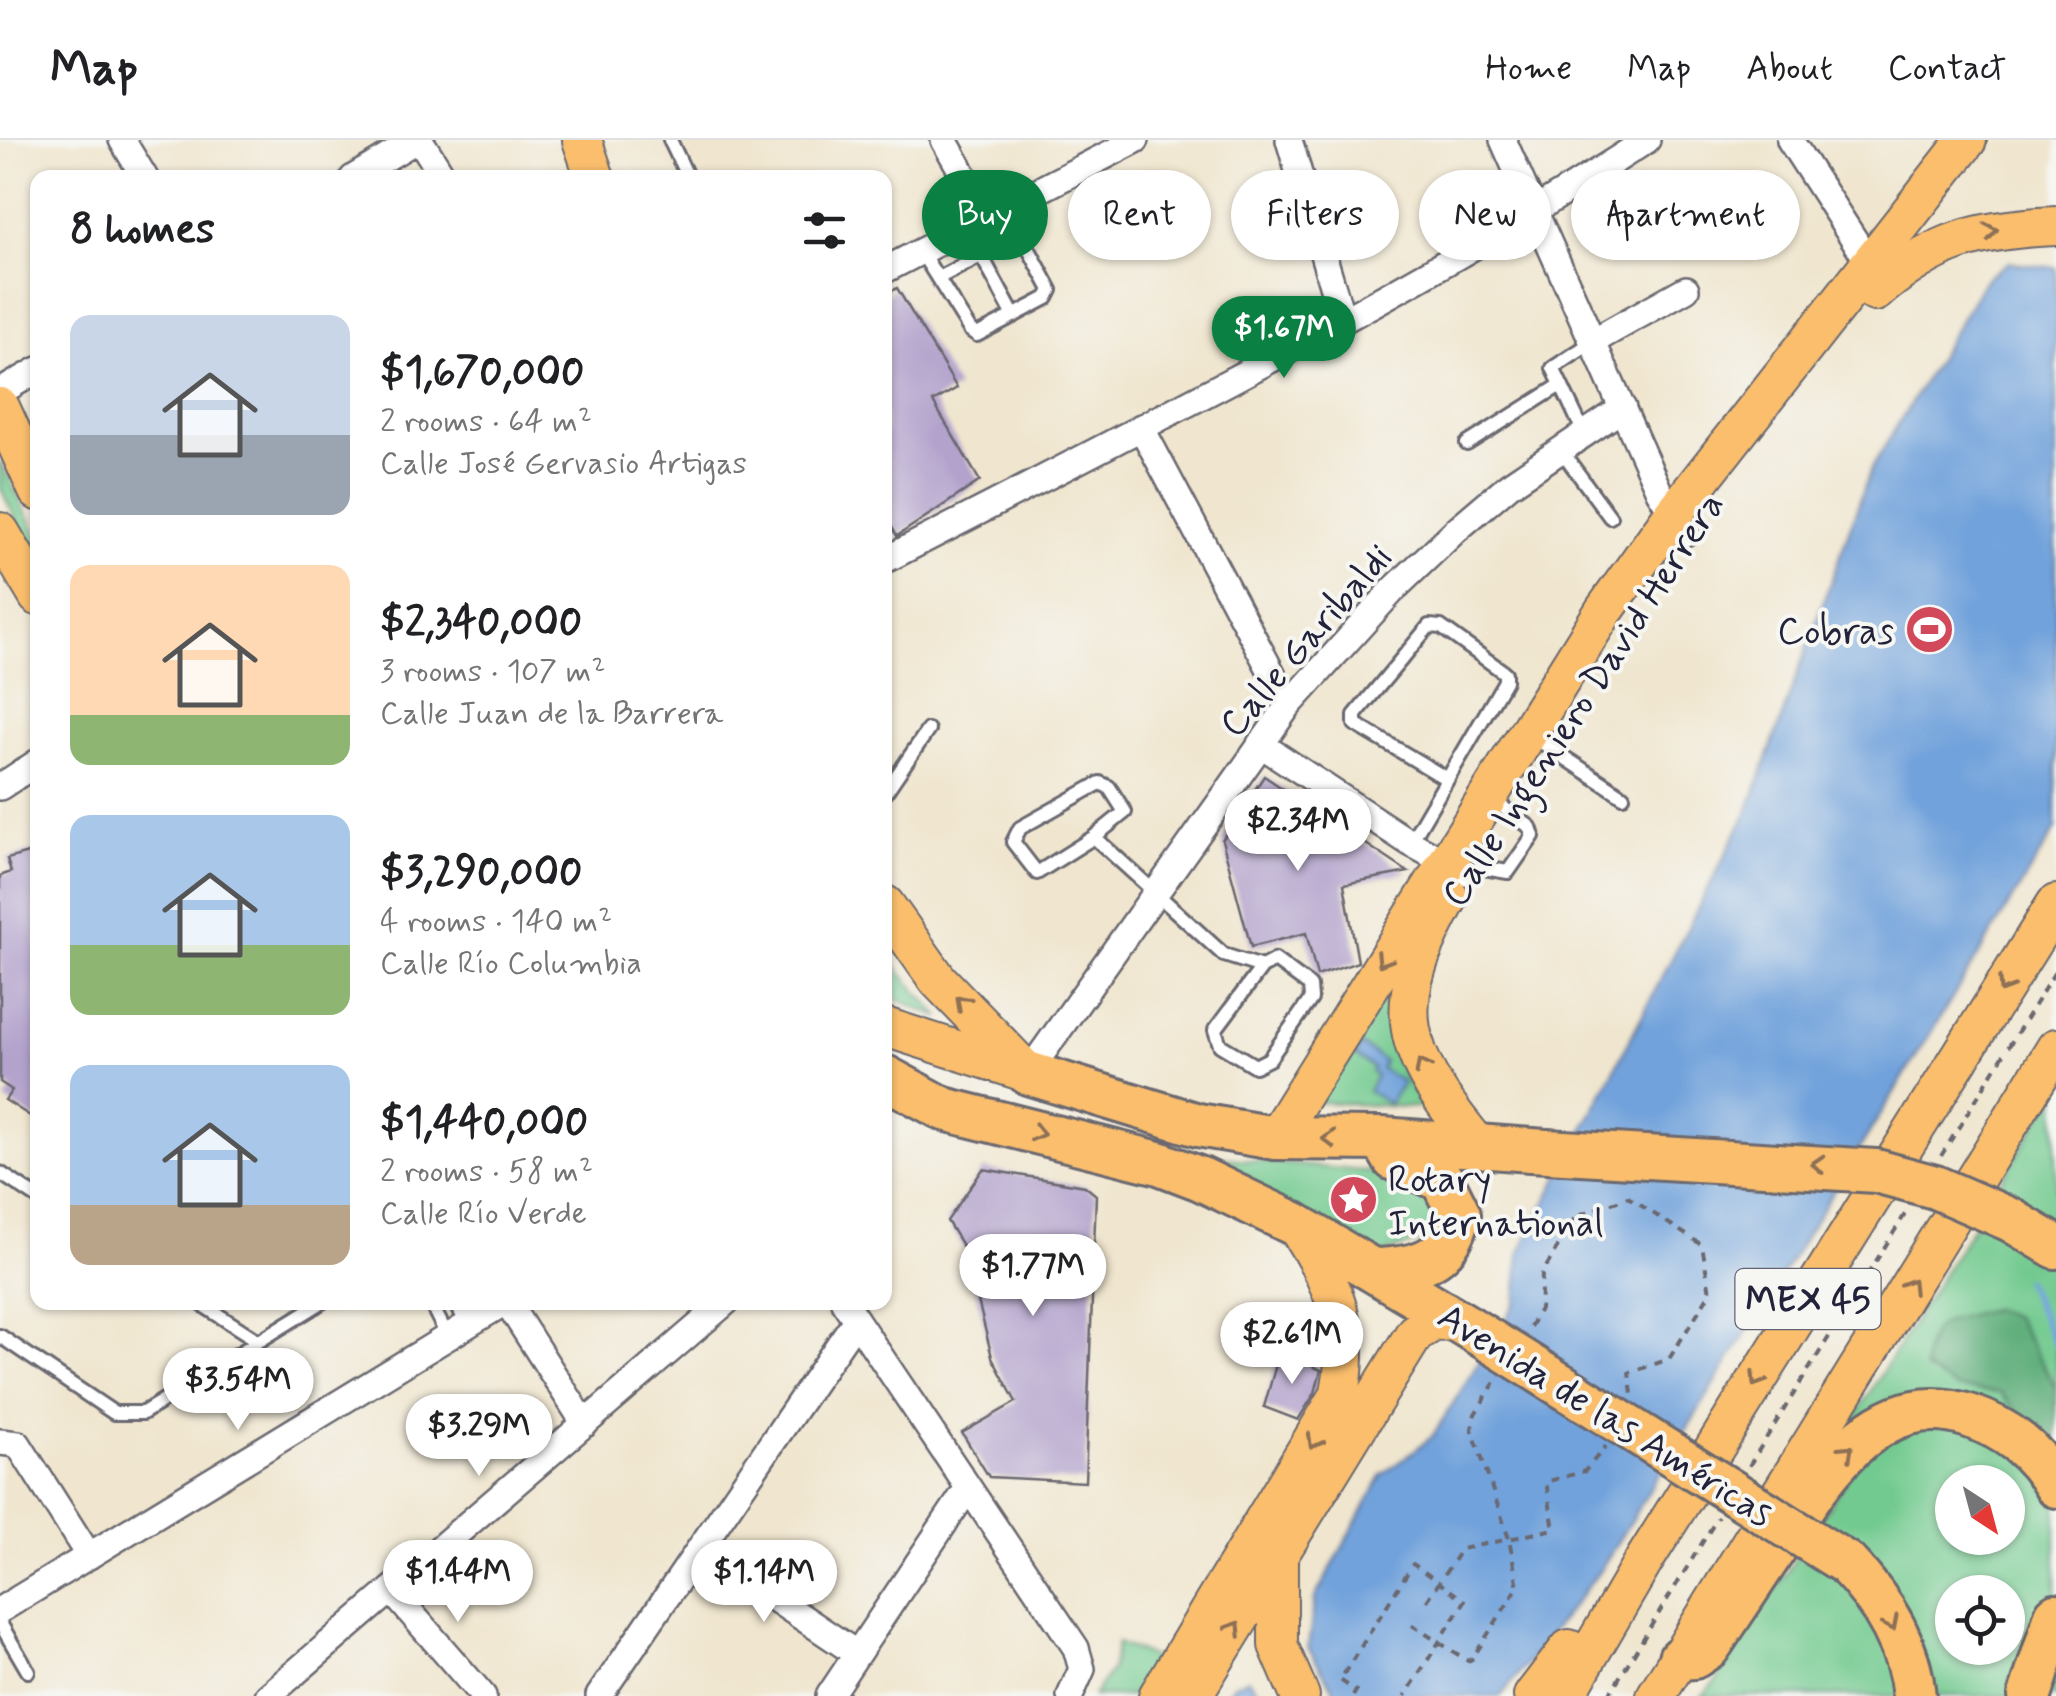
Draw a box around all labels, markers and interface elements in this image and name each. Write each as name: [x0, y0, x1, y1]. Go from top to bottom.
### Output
text: Map: [50, 38, 138, 101]
text: Home: [1485, 46, 1572, 92]
text: Map: [1627, 46, 1691, 92]
text: About: [1746, 46, 1833, 92]
text: Contact: [1888, 46, 2006, 92]
chip: Buy: [922, 170, 1048, 260]
chip: Rent: [1068, 170, 1211, 260]
chip: Filters: [1231, 170, 1399, 260]
chip: New: [1419, 170, 1551, 260]
chip: Apartment: [1571, 170, 1800, 260]
text: 8 homes: [70, 203, 215, 258]
icon: filters: [797, 203, 852, 258]
one-way arrow: [1982, 222, 1999, 243]
pin: $1.67M: [1203, 296, 1365, 381]
text: $1.67M: [1234, 307, 1334, 349]
text: $1,670,000: [380, 346, 585, 401]
icon: home: [150, 355, 270, 475]
text: 2 rooms · 64 m²: [380, 401, 592, 443]
text: Calle José Gervasio Artigas: [380, 443, 747, 485]
street label: Calle Ingeniero David Herrera: [1432, 484, 1740, 919]
street label: Calle Garibaldi: [1210, 535, 1404, 748]
text: $2,340,000: [380, 596, 582, 651]
sports icon: Cobras: [1903, 604, 1955, 656]
icon: home: [150, 605, 270, 725]
place label: Cobras: [1777, 608, 1894, 657]
text: 3 rooms · 107 m²: [380, 651, 605, 693]
text: Calle Juan de la Barrera: [380, 693, 723, 735]
pin: $2.34M: [1217, 789, 1379, 874]
text: $2.34M: [1246, 800, 1350, 842]
text: $3,290,000: [380, 846, 582, 901]
icon: home: [150, 855, 270, 975]
text: 4 rooms · 140 m²: [380, 901, 612, 943]
text: Calle Río Columbia: [380, 943, 642, 985]
one-way arrow: [1377, 949, 1396, 967]
one-way arrow: [1998, 975, 2017, 993]
one-way arrow: [955, 996, 973, 1014]
one-way arrow: [1414, 1059, 1434, 1077]
text: $1,440,000: [380, 1096, 588, 1151]
icon: home: [150, 1105, 270, 1225]
one-way arrow: [1029, 1121, 1046, 1142]
one-way arrow: [1321, 1128, 1337, 1149]
text: 2 rooms · 58 m²: [380, 1151, 593, 1193]
one-way arrow: [1809, 1154, 1825, 1175]
place label: Rotary International: [1388, 1156, 1603, 1249]
place icon: Rotary International: [1327, 1174, 1379, 1226]
text: Calle Río Verde: [380, 1193, 587, 1235]
pin: $1.77M: [952, 1234, 1114, 1319]
text: $1.77M: [981, 1245, 1085, 1287]
road number: MEX 45: [1736, 1269, 1880, 1329]
one-way arrow: [1897, 1278, 1916, 1296]
street label: Avenida de las Américas: [1428, 1293, 1781, 1539]
pin: $2.61M: [1211, 1302, 1373, 1387]
text: $2.61M: [1242, 1313, 1342, 1355]
pin: $3.54M: [157, 1348, 319, 1433]
text: $3.54M: [185, 1359, 291, 1401]
one-way arrow: [1751, 1369, 1770, 1387]
pin: $3.29M: [398, 1394, 560, 1479]
text: $3.29M: [428, 1405, 530, 1447]
one-way arrow: [1307, 1431, 1326, 1449]
one-way arrow: [1835, 1445, 1853, 1463]
north arrow: [1935, 1465, 2025, 1555]
map controls: [1935, 1465, 2025, 1665]
pin: $1.44M: [377, 1540, 539, 1625]
pin: $1.14M: [683, 1540, 845, 1625]
text: $1.44M: [405, 1551, 511, 1593]
text: $1.14M: [713, 1551, 815, 1593]
button: locate: [1935, 1575, 2025, 1665]
one-way arrow: [1879, 1613, 1898, 1631]
one-way arrow: [1223, 1621, 1242, 1639]

